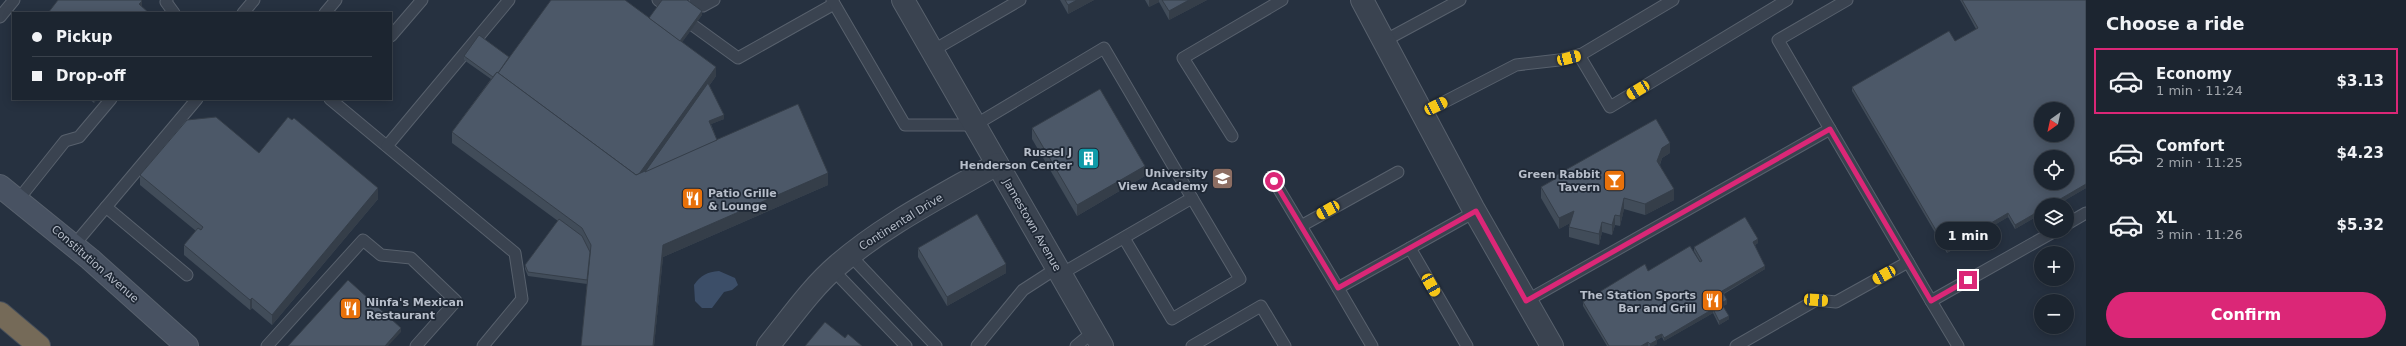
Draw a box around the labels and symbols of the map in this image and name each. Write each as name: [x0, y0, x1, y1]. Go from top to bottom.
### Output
car: [1556, 49, 1582, 67]
car: [1625, 79, 1651, 101]
car: [1423, 95, 1449, 117]
north arrow: [2034, 102, 2074, 142]
building icon: Russel J Henderson Center: [1075, 145, 1101, 171]
place label: Russel J Henderson Center: [959, 146, 1073, 172]
school or university icon: University View Academy: [1210, 166, 1236, 192]
place label: University View Academy: [1118, 167, 1208, 193]
bar icon: Green Rabbit Tavern: [1602, 167, 1628, 193]
place label: Green Rabbit Tavern: [1518, 168, 1600, 194]
route start: [1265, 172, 1283, 190]
street label: Jamestown Avenue: [1000, 176, 1064, 274]
restaurant icon: Patio Grille & Lounge: [679, 186, 705, 212]
place label: Patio Grille & Lounge: [708, 187, 777, 213]
street label: Continental Drive: [857, 191, 946, 253]
car: [1315, 199, 1341, 221]
callout: 1 min: [1935, 222, 2001, 250]
street label: Constitution Avenue: [49, 223, 141, 306]
car: [1871, 264, 1897, 286]
route end: [1959, 271, 1977, 289]
car: [1420, 272, 1442, 298]
restaurant icon: The Station Sports Bar and Grill: [1699, 288, 1725, 314]
place label: The Station Sports Bar and Grill: [1580, 289, 1696, 315]
car: [1804, 293, 1828, 307]
restaurant icon: Ninfa's Mexican Restaurant: [337, 295, 363, 321]
place label: Ninfa's Mexican Restaurant: [366, 296, 464, 322]

